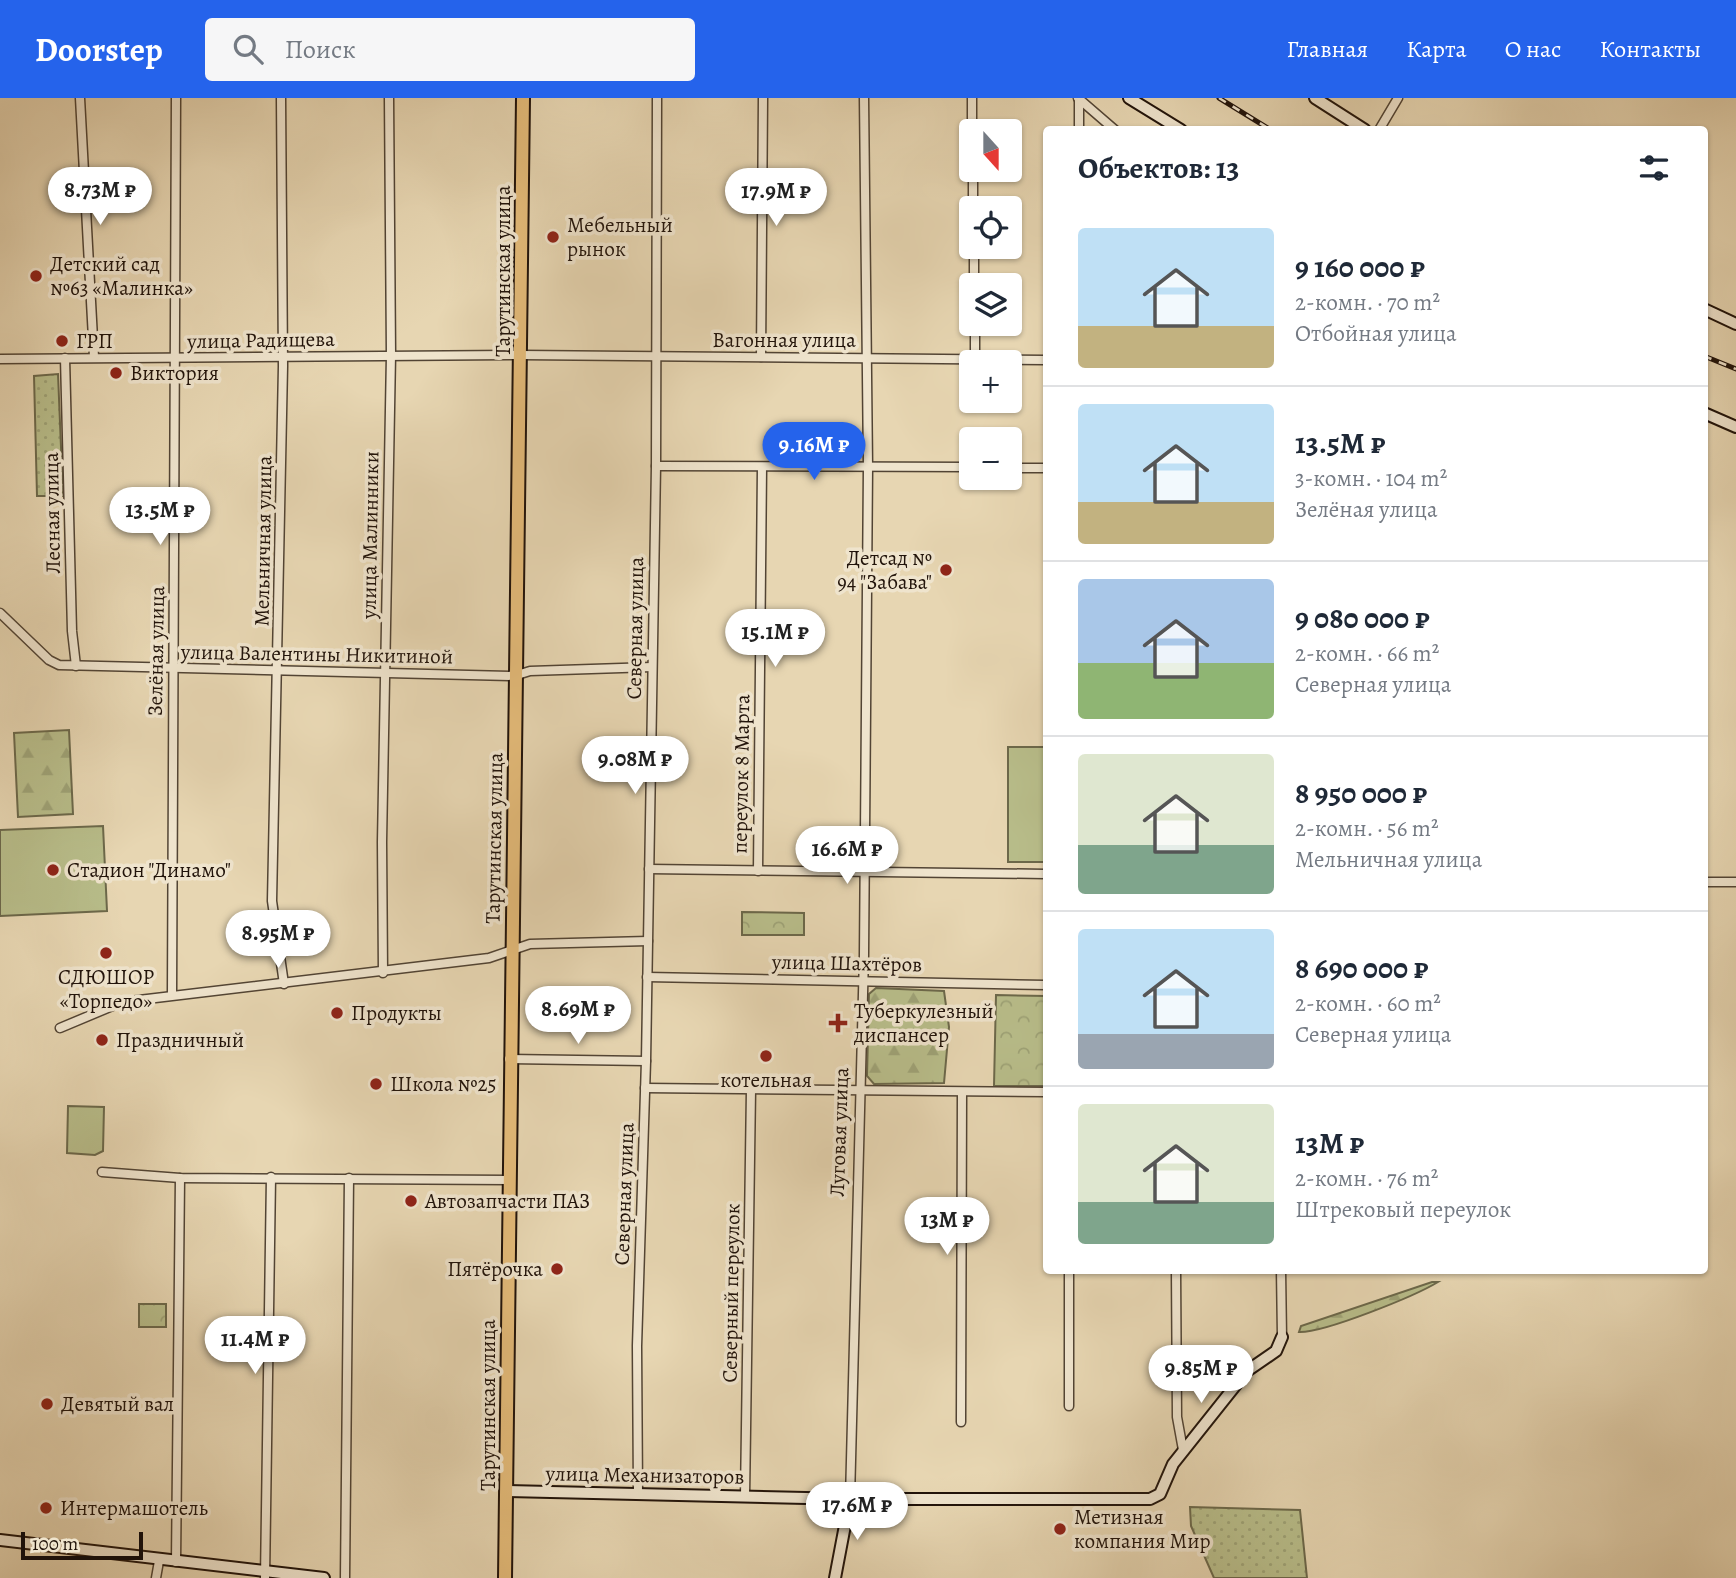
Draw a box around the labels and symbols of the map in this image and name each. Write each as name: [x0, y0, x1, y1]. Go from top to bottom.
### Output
north arrow: [959, 119, 1022, 182]
pin: 8.73M ₽: [35, 167, 165, 227]
pin: 17.9M ₽: [711, 169, 841, 228]
street label: Тарутинская улица: [489, 185, 517, 357]
place label: Мебельный рынок: [567, 211, 673, 263]
marker: Мебельный рынок: [545, 229, 561, 245]
place label: Детский сад №63 «Малинка»: [50, 250, 193, 302]
marker: Детский сад №63 «Малинка»: [28, 268, 44, 284]
street label: улица Радищева: [186, 325, 335, 355]
street label: Вагонная улица: [712, 326, 856, 354]
place label: ГРП: [76, 327, 113, 355]
marker: ГРП: [54, 333, 70, 349]
place label: Виктория: [130, 359, 219, 387]
marker: Виктория: [108, 365, 124, 381]
pin: 9.16M ₽: [749, 422, 879, 482]
street label: улица Малинники: [355, 451, 385, 620]
street label: Лесная улица: [37, 452, 67, 574]
street label: Мельничная улица: [248, 455, 278, 627]
pin: 13.5M ₽: [95, 488, 225, 547]
place label: Детсад № 94 "Забава": [837, 544, 932, 596]
street label: Северная улица: [620, 556, 650, 700]
marker: Детсад № 94 "Забава": [938, 562, 954, 578]
street label: Зелёная улица: [141, 585, 171, 716]
pin: 15.1M ₽: [710, 610, 840, 669]
street label: улица Валентины Никитиной: [180, 638, 453, 670]
street label: переулок 8 Марта: [726, 694, 756, 854]
pin: 9.08M ₽: [570, 736, 700, 796]
street label: Тарутинская улица: [479, 752, 509, 924]
pin: 16.6M ₽: [782, 826, 912, 886]
place label: Стадион "Динамо": [67, 856, 231, 884]
marker: Стадион "Динамо": [45, 862, 61, 878]
pin: 8.95M ₽: [213, 910, 343, 970]
marker: СДЮШОР «Торпедо»: [98, 945, 114, 961]
street label: улица Шахтёров: [771, 948, 922, 978]
place label: СДЮШОР «Торпедо»: [58, 963, 154, 1015]
pin: 8.69M ₽: [513, 986, 643, 1046]
place label: Туберкулезный диспансер: [853, 997, 994, 1049]
place label: Продукты: [351, 999, 442, 1027]
marker: Продукты: [329, 1005, 345, 1021]
marker: Туберкулезный диспансер: [828, 1013, 848, 1033]
place label: Праздничный: [116, 1026, 244, 1054]
marker: Праздничный: [94, 1032, 110, 1048]
marker: котельная: [758, 1048, 774, 1064]
place label: котельная: [720, 1066, 812, 1094]
street label: Луговая улица: [823, 1066, 855, 1197]
place label: Школа №25: [390, 1070, 497, 1098]
marker: Школа №25: [368, 1076, 384, 1092]
street label: Северная улица: [608, 1122, 640, 1266]
place label: Автозапчасти ПАЗ: [424, 1187, 590, 1215]
marker: Автозапчасти ПАЗ: [403, 1193, 419, 1209]
pin: 13M ₽: [898, 1198, 996, 1257]
street label: Северный переулок: [715, 1203, 747, 1383]
place label: Пятёрочка: [447, 1255, 543, 1283]
marker: Пятёрочка: [549, 1261, 565, 1277]
pin: 11.4M ₽: [190, 1316, 320, 1376]
street label: Тарутинская улица: [474, 1319, 502, 1491]
pin: 9.85M ₽: [1136, 1346, 1266, 1405]
place label: Девятый вал: [61, 1390, 174, 1418]
marker: Девятый вал: [39, 1396, 55, 1412]
street label: улица Механизаторов: [544, 1459, 745, 1491]
pin: 17.6M ₽: [792, 1482, 922, 1542]
place label: Интермашотель: [60, 1494, 208, 1522]
marker: Интермашотель: [38, 1500, 54, 1516]
place label: Метизная компания Мир: [1074, 1503, 1211, 1555]
marker: Метизная компания Мир: [1052, 1521, 1068, 1537]
scale bar: [21, 1529, 144, 1561]

